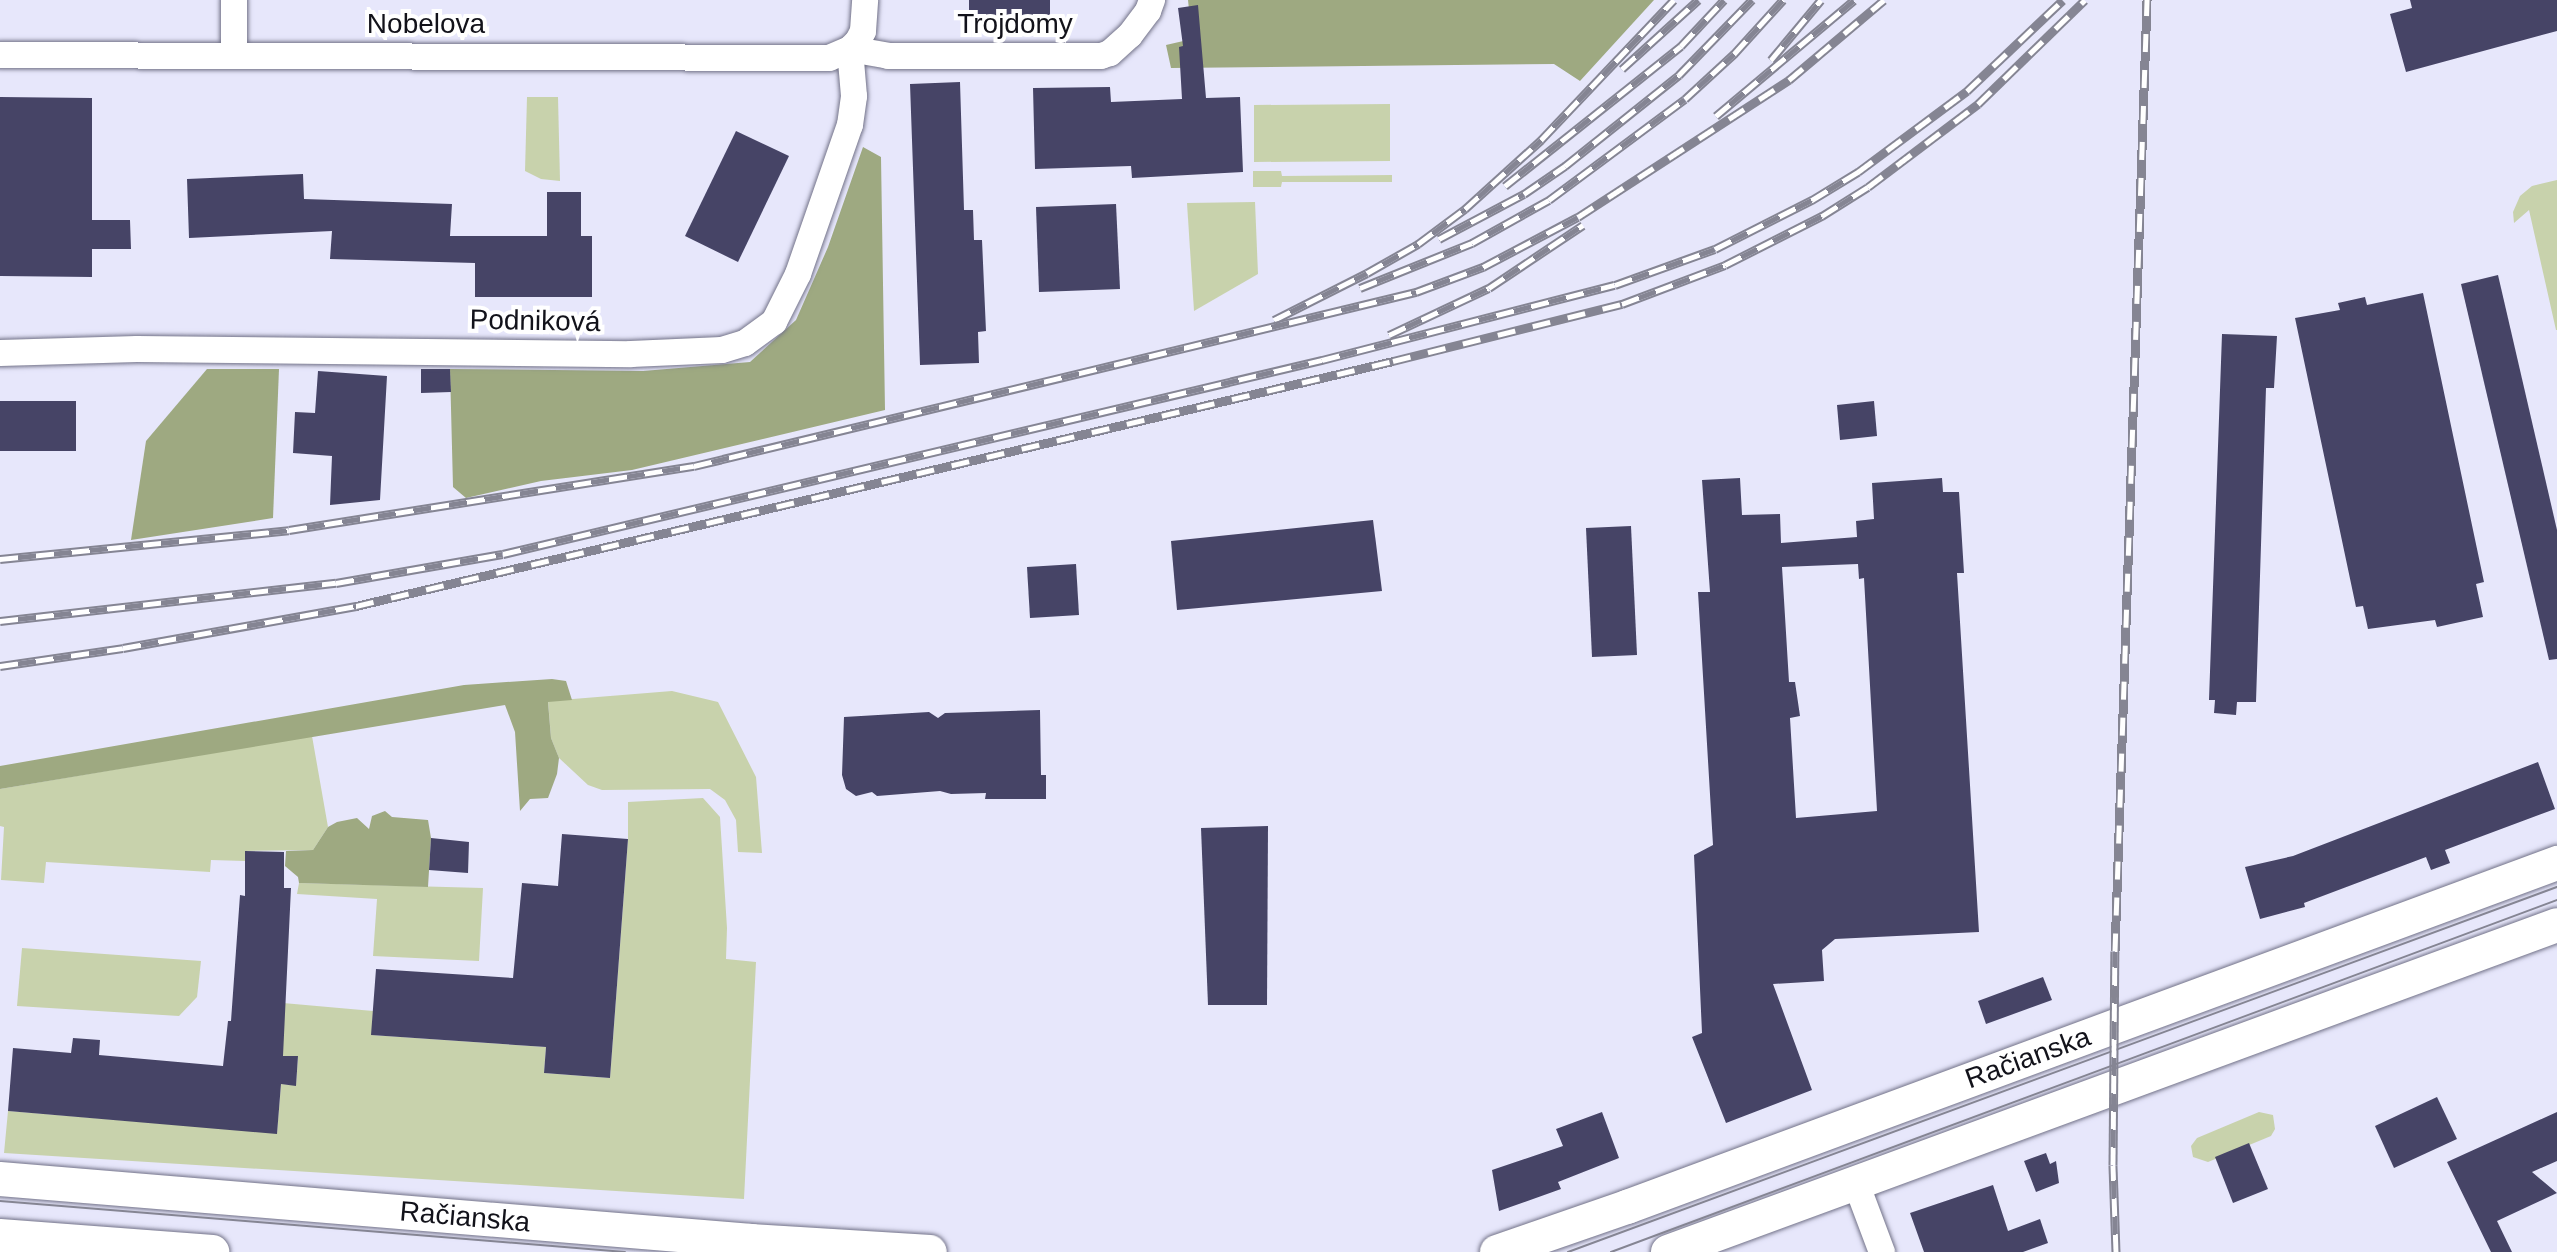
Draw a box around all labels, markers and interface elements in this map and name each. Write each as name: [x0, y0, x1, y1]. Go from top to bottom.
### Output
street label: Nobelova: [367, 7, 485, 41]
street label: Trojdomy: [957, 7, 1073, 41]
street label: Podniková: [469, 303, 601, 339]
street label: Račianska: [1961, 1020, 2095, 1096]
street label: Račianska: [398, 1195, 532, 1239]

